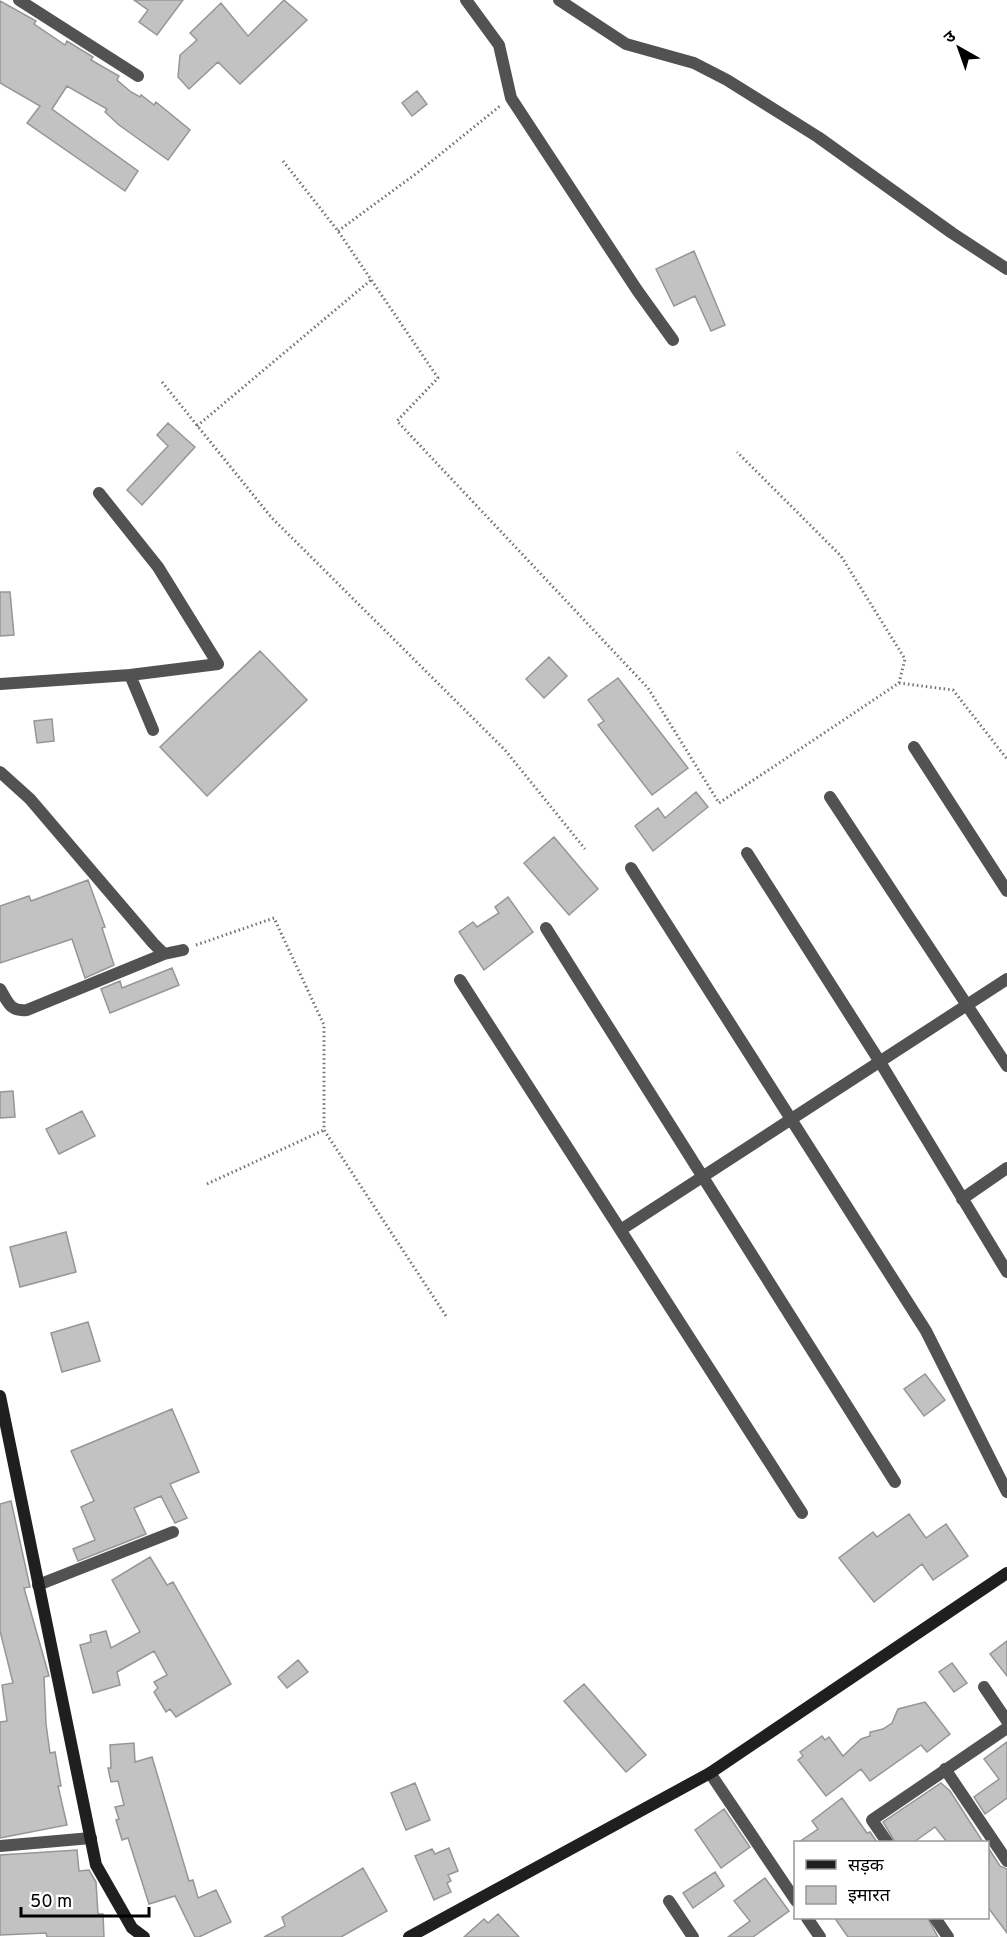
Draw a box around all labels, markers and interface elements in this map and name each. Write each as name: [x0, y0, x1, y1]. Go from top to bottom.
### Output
north arrow: [929, 18, 989, 78]
text: उ: [941, 27, 961, 49]
legend: [794, 1841, 989, 1919]
text: सड़क: [848, 1855, 885, 1878]
scale bar: [21, 1880, 148, 1918]
text: इमारत: [848, 1885, 891, 1908]
text: 50 m: [30, 1891, 72, 1914]

